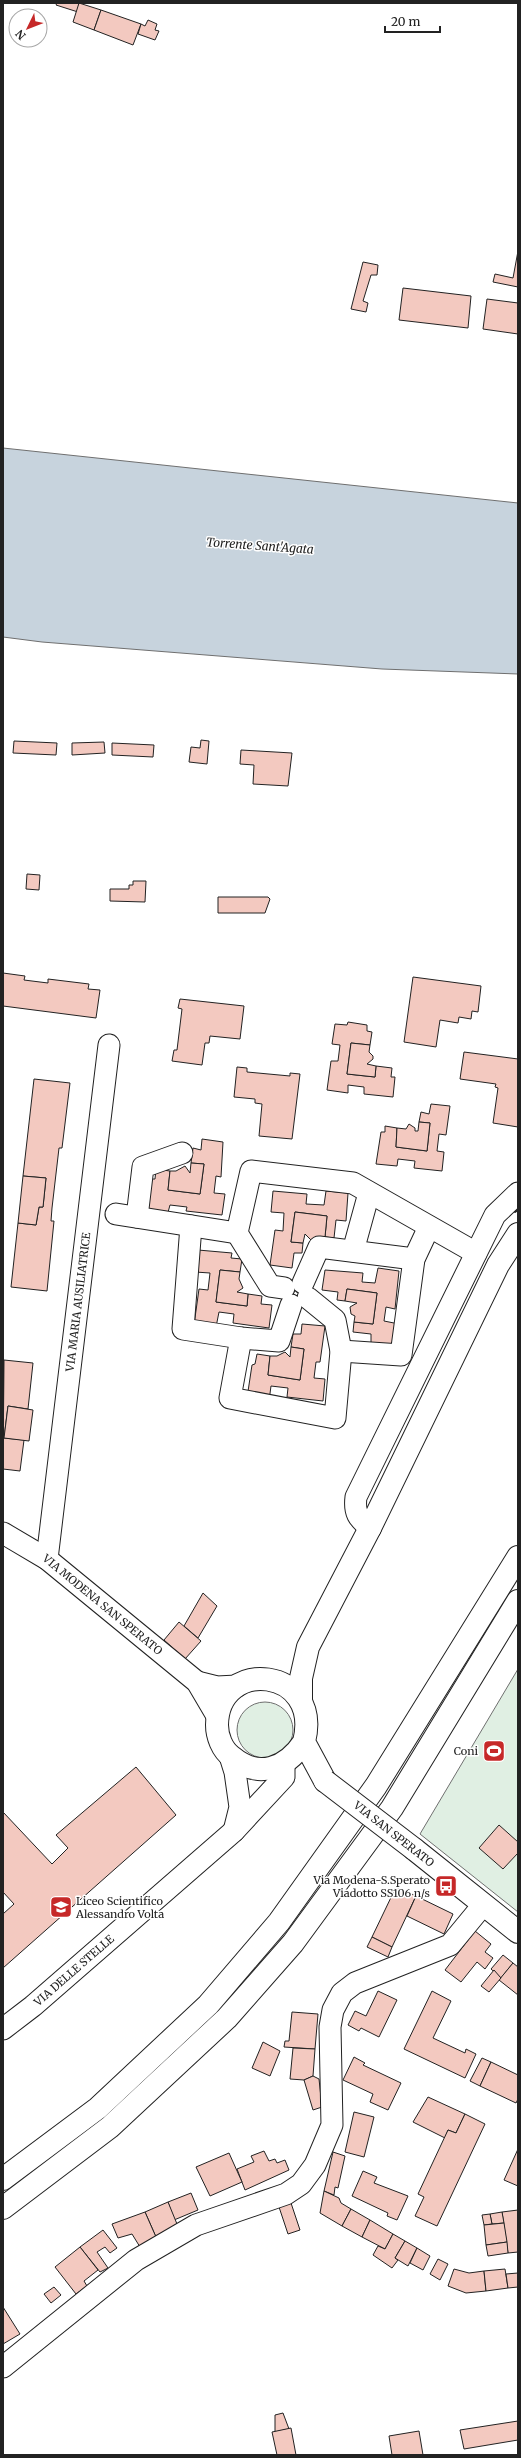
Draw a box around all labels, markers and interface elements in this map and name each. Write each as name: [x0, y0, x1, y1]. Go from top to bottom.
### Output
north arrow: [8, 8, 48, 48]
scale bar: [385, 8, 440, 34]
text: 20 m: [391, 14, 420, 29]
text: N: [12, 27, 29, 43]
water label: Torrente Sant'Agata: [206, 534, 314, 557]
street label: VIA MARIA AUSILIATRICE: [63, 1231, 93, 1373]
street label: VIA MODENA SAN SPERATO: [39, 1551, 165, 1658]
sports icon: Coni: [481, 1738, 507, 1764]
place label: Coni: [454, 1744, 478, 1758]
street label: VIA SAN SPERATO: [350, 1798, 437, 1870]
place label: Via Modena-S.Sperato Viadotto SS106 n/s: [313, 1873, 431, 1900]
bus stop icon: Via Modena-S.Sperato Viadotto SS106 n/s: [433, 1873, 459, 1899]
school or university icon: Liceo Scientifico Alessandro Volta: [48, 1894, 74, 1920]
place label: Liceo Scientifico Alessandro Volta: [75, 1894, 164, 1921]
street label: VIA DELLE STELLE: [30, 1932, 117, 2010]

